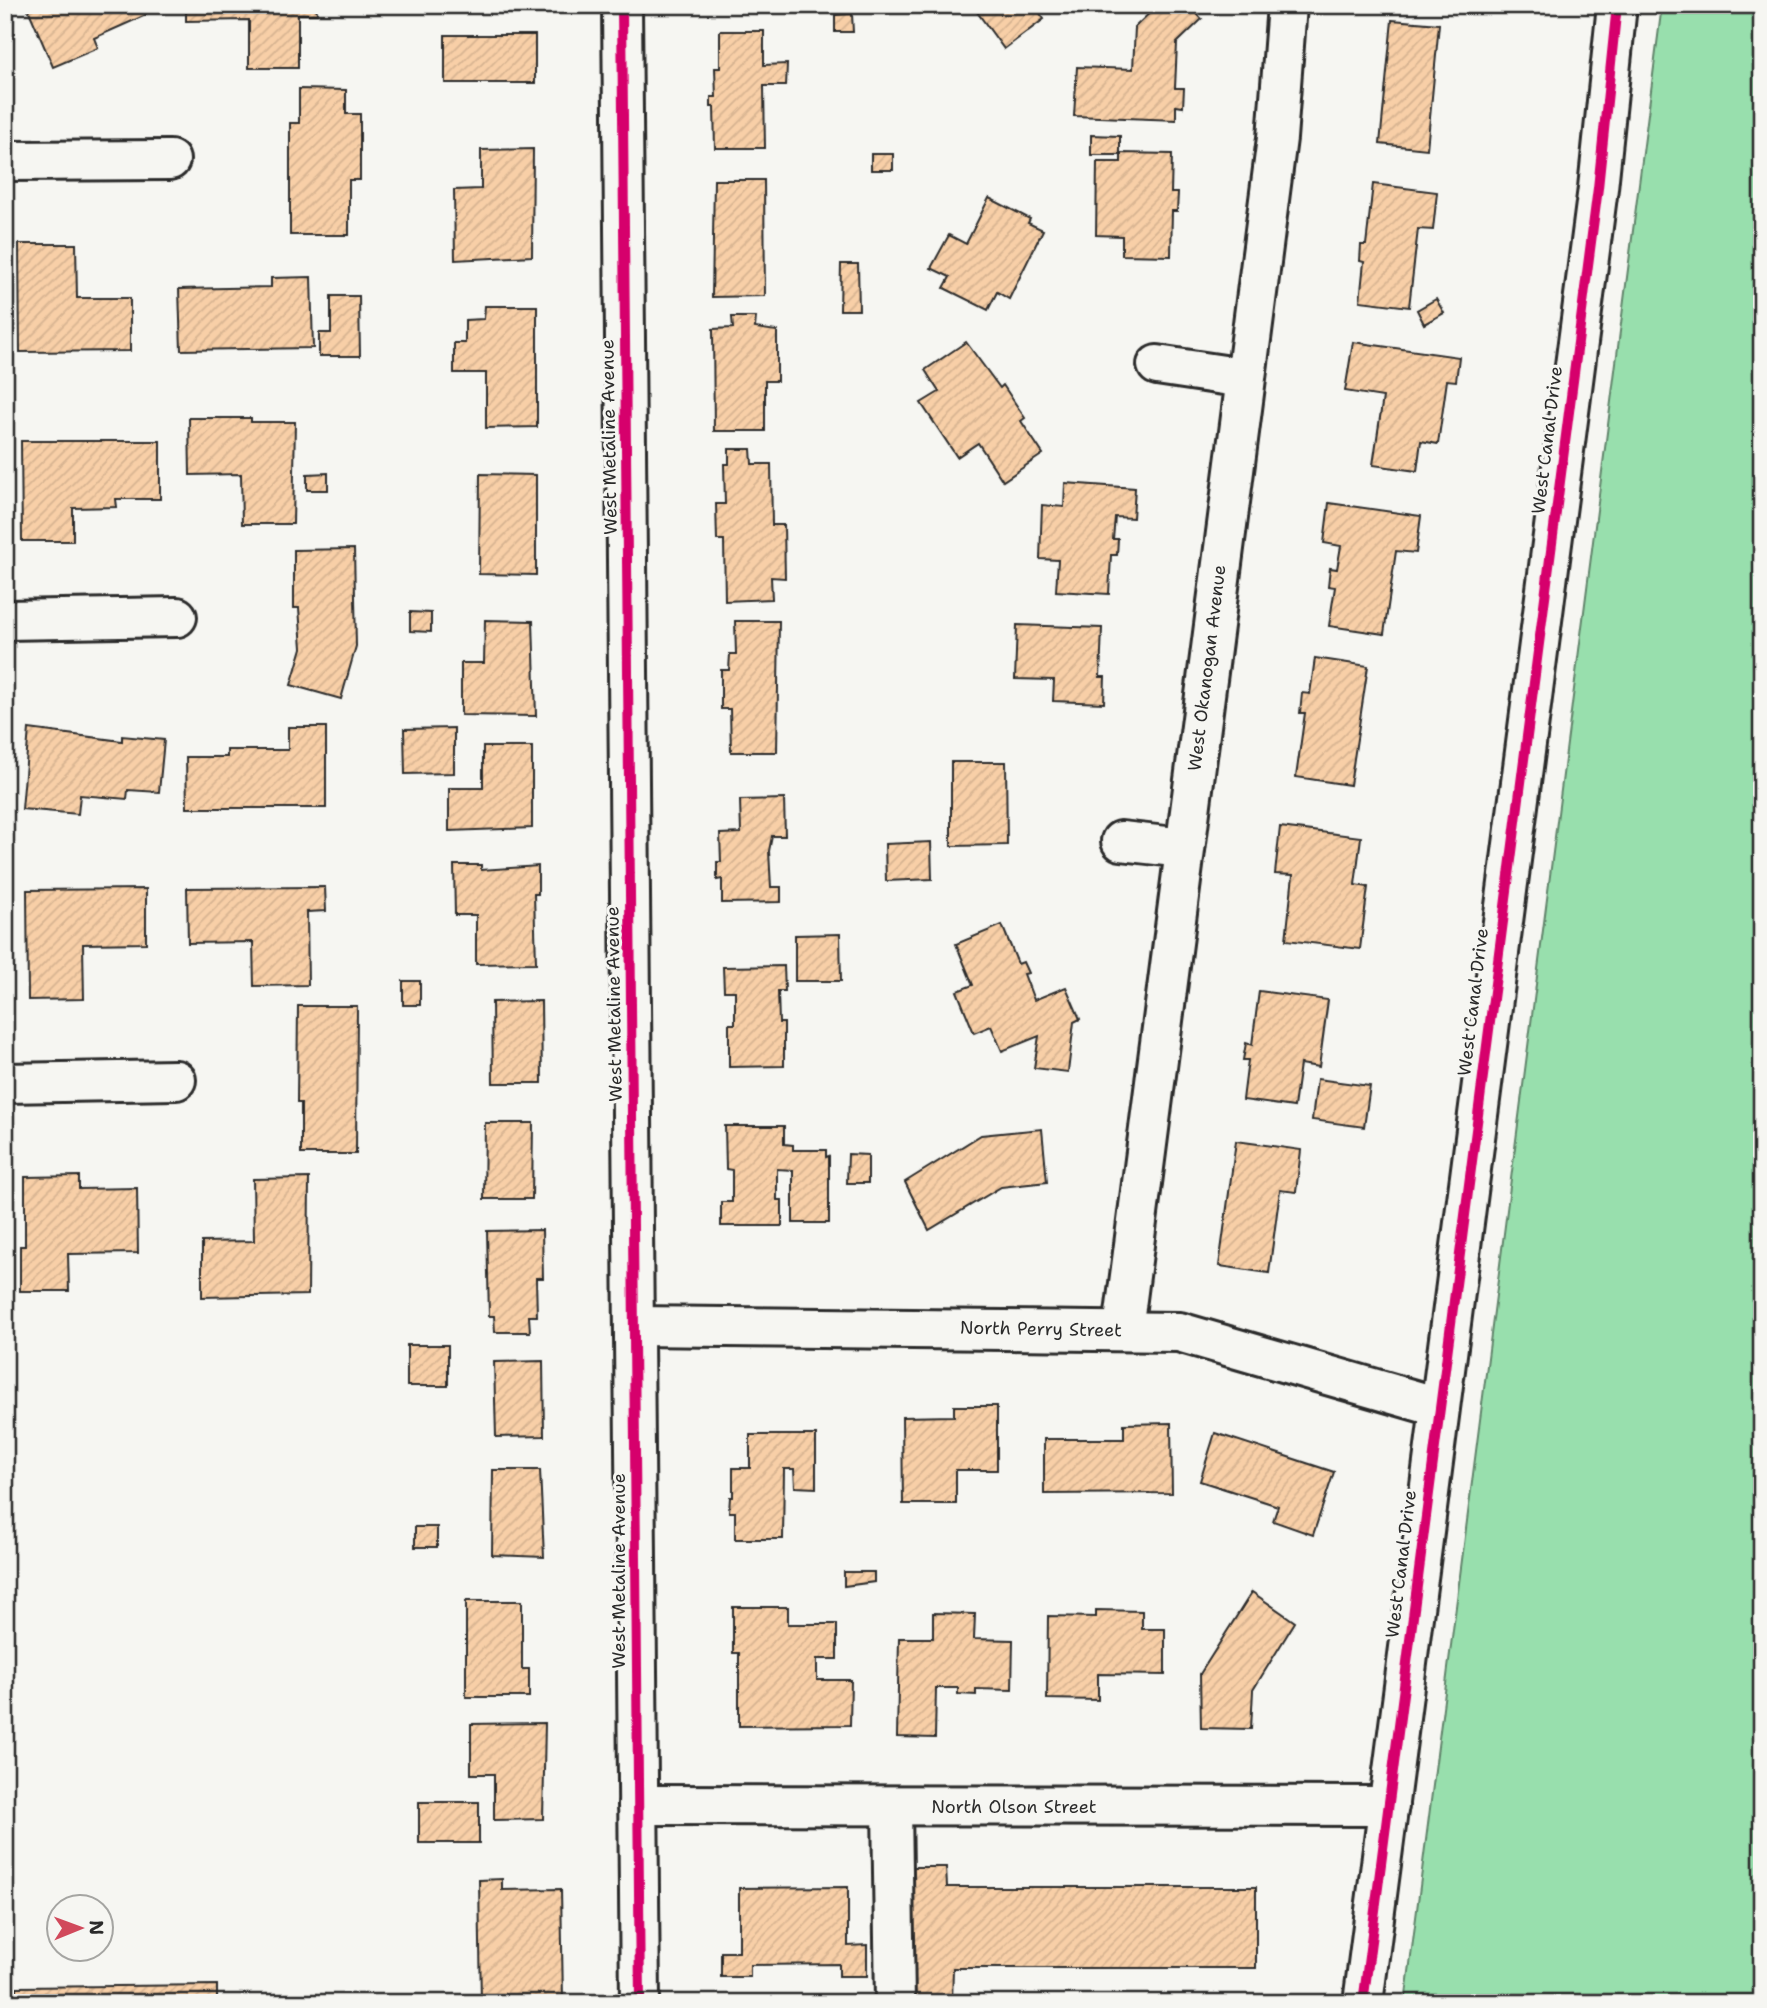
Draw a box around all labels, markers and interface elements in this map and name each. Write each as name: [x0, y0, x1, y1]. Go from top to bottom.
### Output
street label: West Metaline Avenue: [595, 339, 623, 535]
street label: West Canal Drive: [1526, 365, 1568, 515]
street label: West Okanogan Avenue: [1182, 563, 1232, 773]
street label: West Metaline Avenue: [600, 906, 628, 1102]
street label: West Canal Drive: [1452, 927, 1494, 1077]
street label: North Perry Street: [960, 1316, 1122, 1342]
street label: West Metaline Avenue: [607, 1473, 631, 1669]
street label: West Canal Drive: [1380, 1489, 1422, 1639]
street label: North Olson Street: [931, 1795, 1097, 1819]
north arrow: [46, 1892, 116, 1962]
text: N: [84, 1920, 109, 1935]

